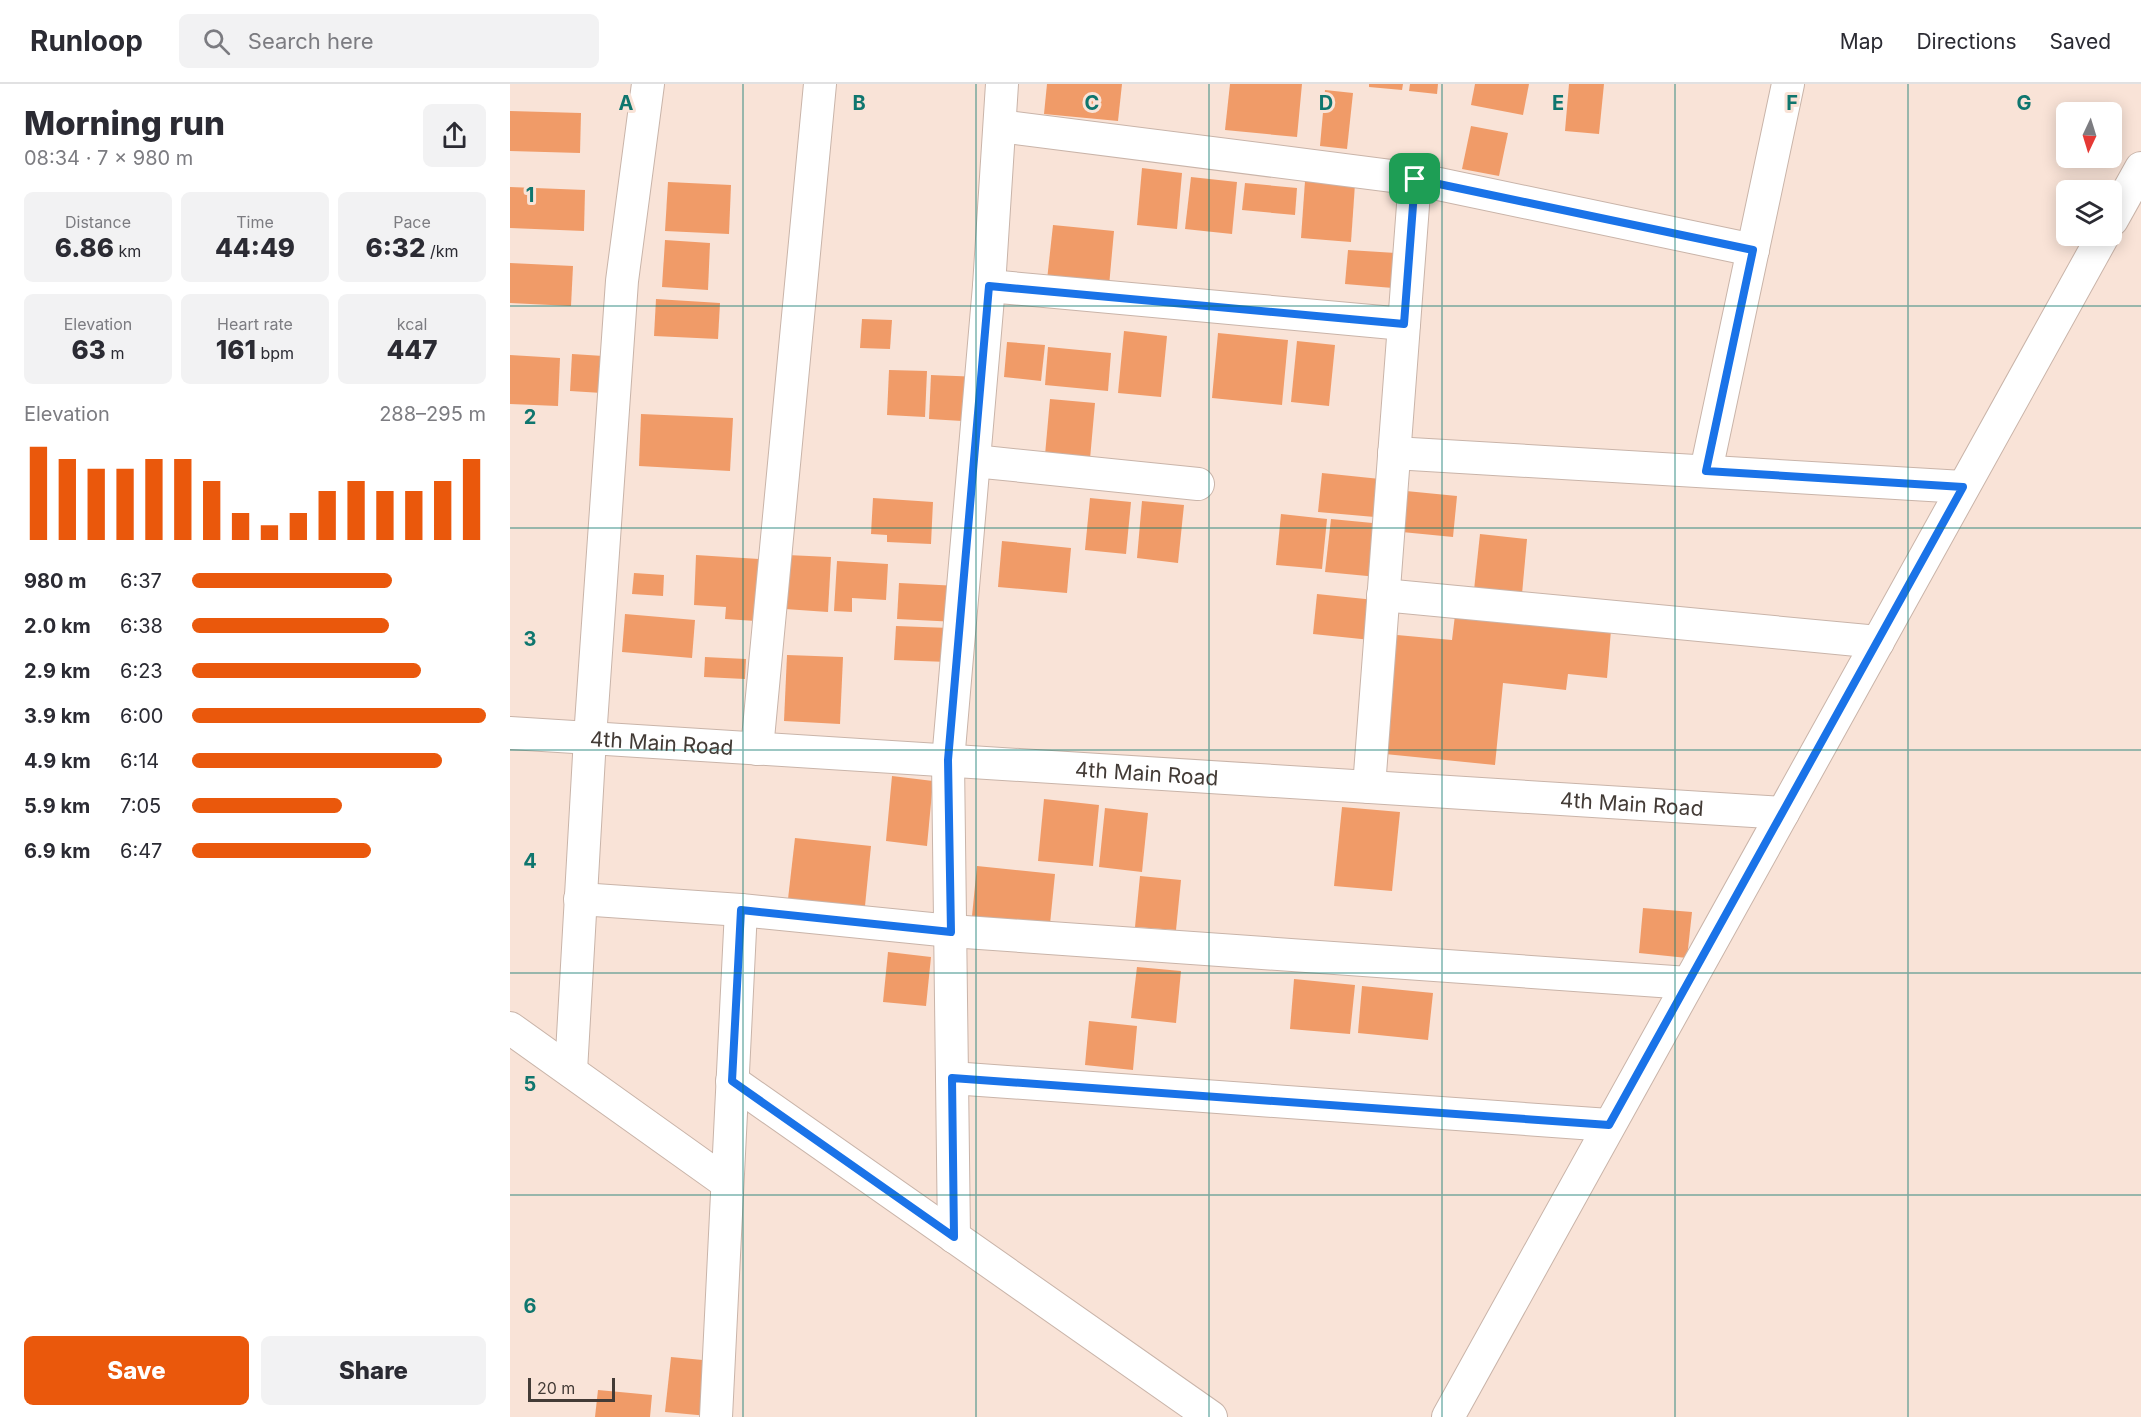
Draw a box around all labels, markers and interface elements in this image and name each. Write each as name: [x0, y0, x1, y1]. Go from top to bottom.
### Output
search box: [179, 14, 599, 68]
text: Runloop: [30, 24, 143, 58]
icon: search: [200, 25, 233, 58]
text: Search here: [248, 28, 374, 54]
text: Map: [1840, 29, 1883, 54]
text: Directions: [1916, 29, 2017, 54]
text: Saved: [2050, 29, 2111, 54]
text: A: [619, 91, 634, 115]
text: B: [852, 91, 866, 115]
text: C: [1085, 91, 1099, 115]
text: D: [1319, 91, 1333, 115]
text: E: [1552, 91, 1564, 115]
text: F: [1786, 91, 1798, 115]
text: G: [2016, 91, 2032, 115]
north arrow: [2056, 102, 2122, 168]
map controls: [2056, 102, 2122, 246]
text: Morning run: [24, 103, 225, 143]
button: share: [423, 104, 486, 167]
text: 08:34 · 7 × 980 m: [24, 146, 193, 170]
pin: [1389, 153, 1440, 204]
icon: arrive: [1398, 162, 1431, 195]
button: layers: [2056, 180, 2122, 246]
text: 1: [526, 183, 534, 207]
text: Distance: [65, 212, 131, 232]
text: Time: [236, 212, 274, 232]
text: Pace: [393, 212, 431, 232]
text: 6.86: [55, 232, 114, 263]
text: 44:49: [215, 232, 295, 263]
text: 6:32: [365, 232, 425, 263]
text: km: [114, 241, 141, 261]
text: /km: [425, 241, 459, 261]
text: Elevation: [64, 314, 132, 334]
text: Heart rate: [217, 314, 293, 334]
text: kcal: [397, 314, 427, 334]
text: 63: [72, 334, 106, 365]
text: 161: [216, 334, 256, 365]
text: 447: [386, 334, 438, 365]
text: m: [106, 343, 124, 363]
text: bpm: [256, 343, 294, 363]
text: Elevation: [24, 402, 110, 426]
text: 288–295 m: [379, 402, 486, 426]
text: 2: [524, 405, 536, 429]
text: 980 m: [24, 569, 86, 593]
text: 6:37: [120, 569, 162, 593]
text: 2.0 km: [24, 614, 91, 638]
text: 6:38: [120, 614, 163, 638]
text: 3: [524, 627, 536, 651]
text: 2.9 km: [24, 659, 91, 683]
text: 6:23: [120, 659, 163, 683]
text: 3.9 km: [24, 704, 91, 728]
text: 6:00: [120, 704, 163, 728]
street label: 4th Main Road: [589, 726, 734, 760]
text: 4.9 km: [24, 749, 91, 773]
text: 6:14: [120, 749, 159, 773]
street label: 4th Main Road: [1074, 756, 1219, 790]
street label: 4th Main Road: [1559, 787, 1704, 820]
text: 5.9 km: [24, 794, 90, 818]
text: 7:05: [120, 794, 161, 818]
text: 6.9 km: [24, 839, 90, 863]
text: 6:47: [120, 839, 162, 863]
text: 4: [523, 849, 537, 873]
text: 5: [524, 1072, 536, 1096]
text: 6: [524, 1294, 537, 1318]
button: Save: [24, 1336, 249, 1405]
button: Share: [261, 1336, 486, 1405]
scale bar: [528, 1375, 615, 1402]
text: 20 m: [537, 1378, 575, 1398]

